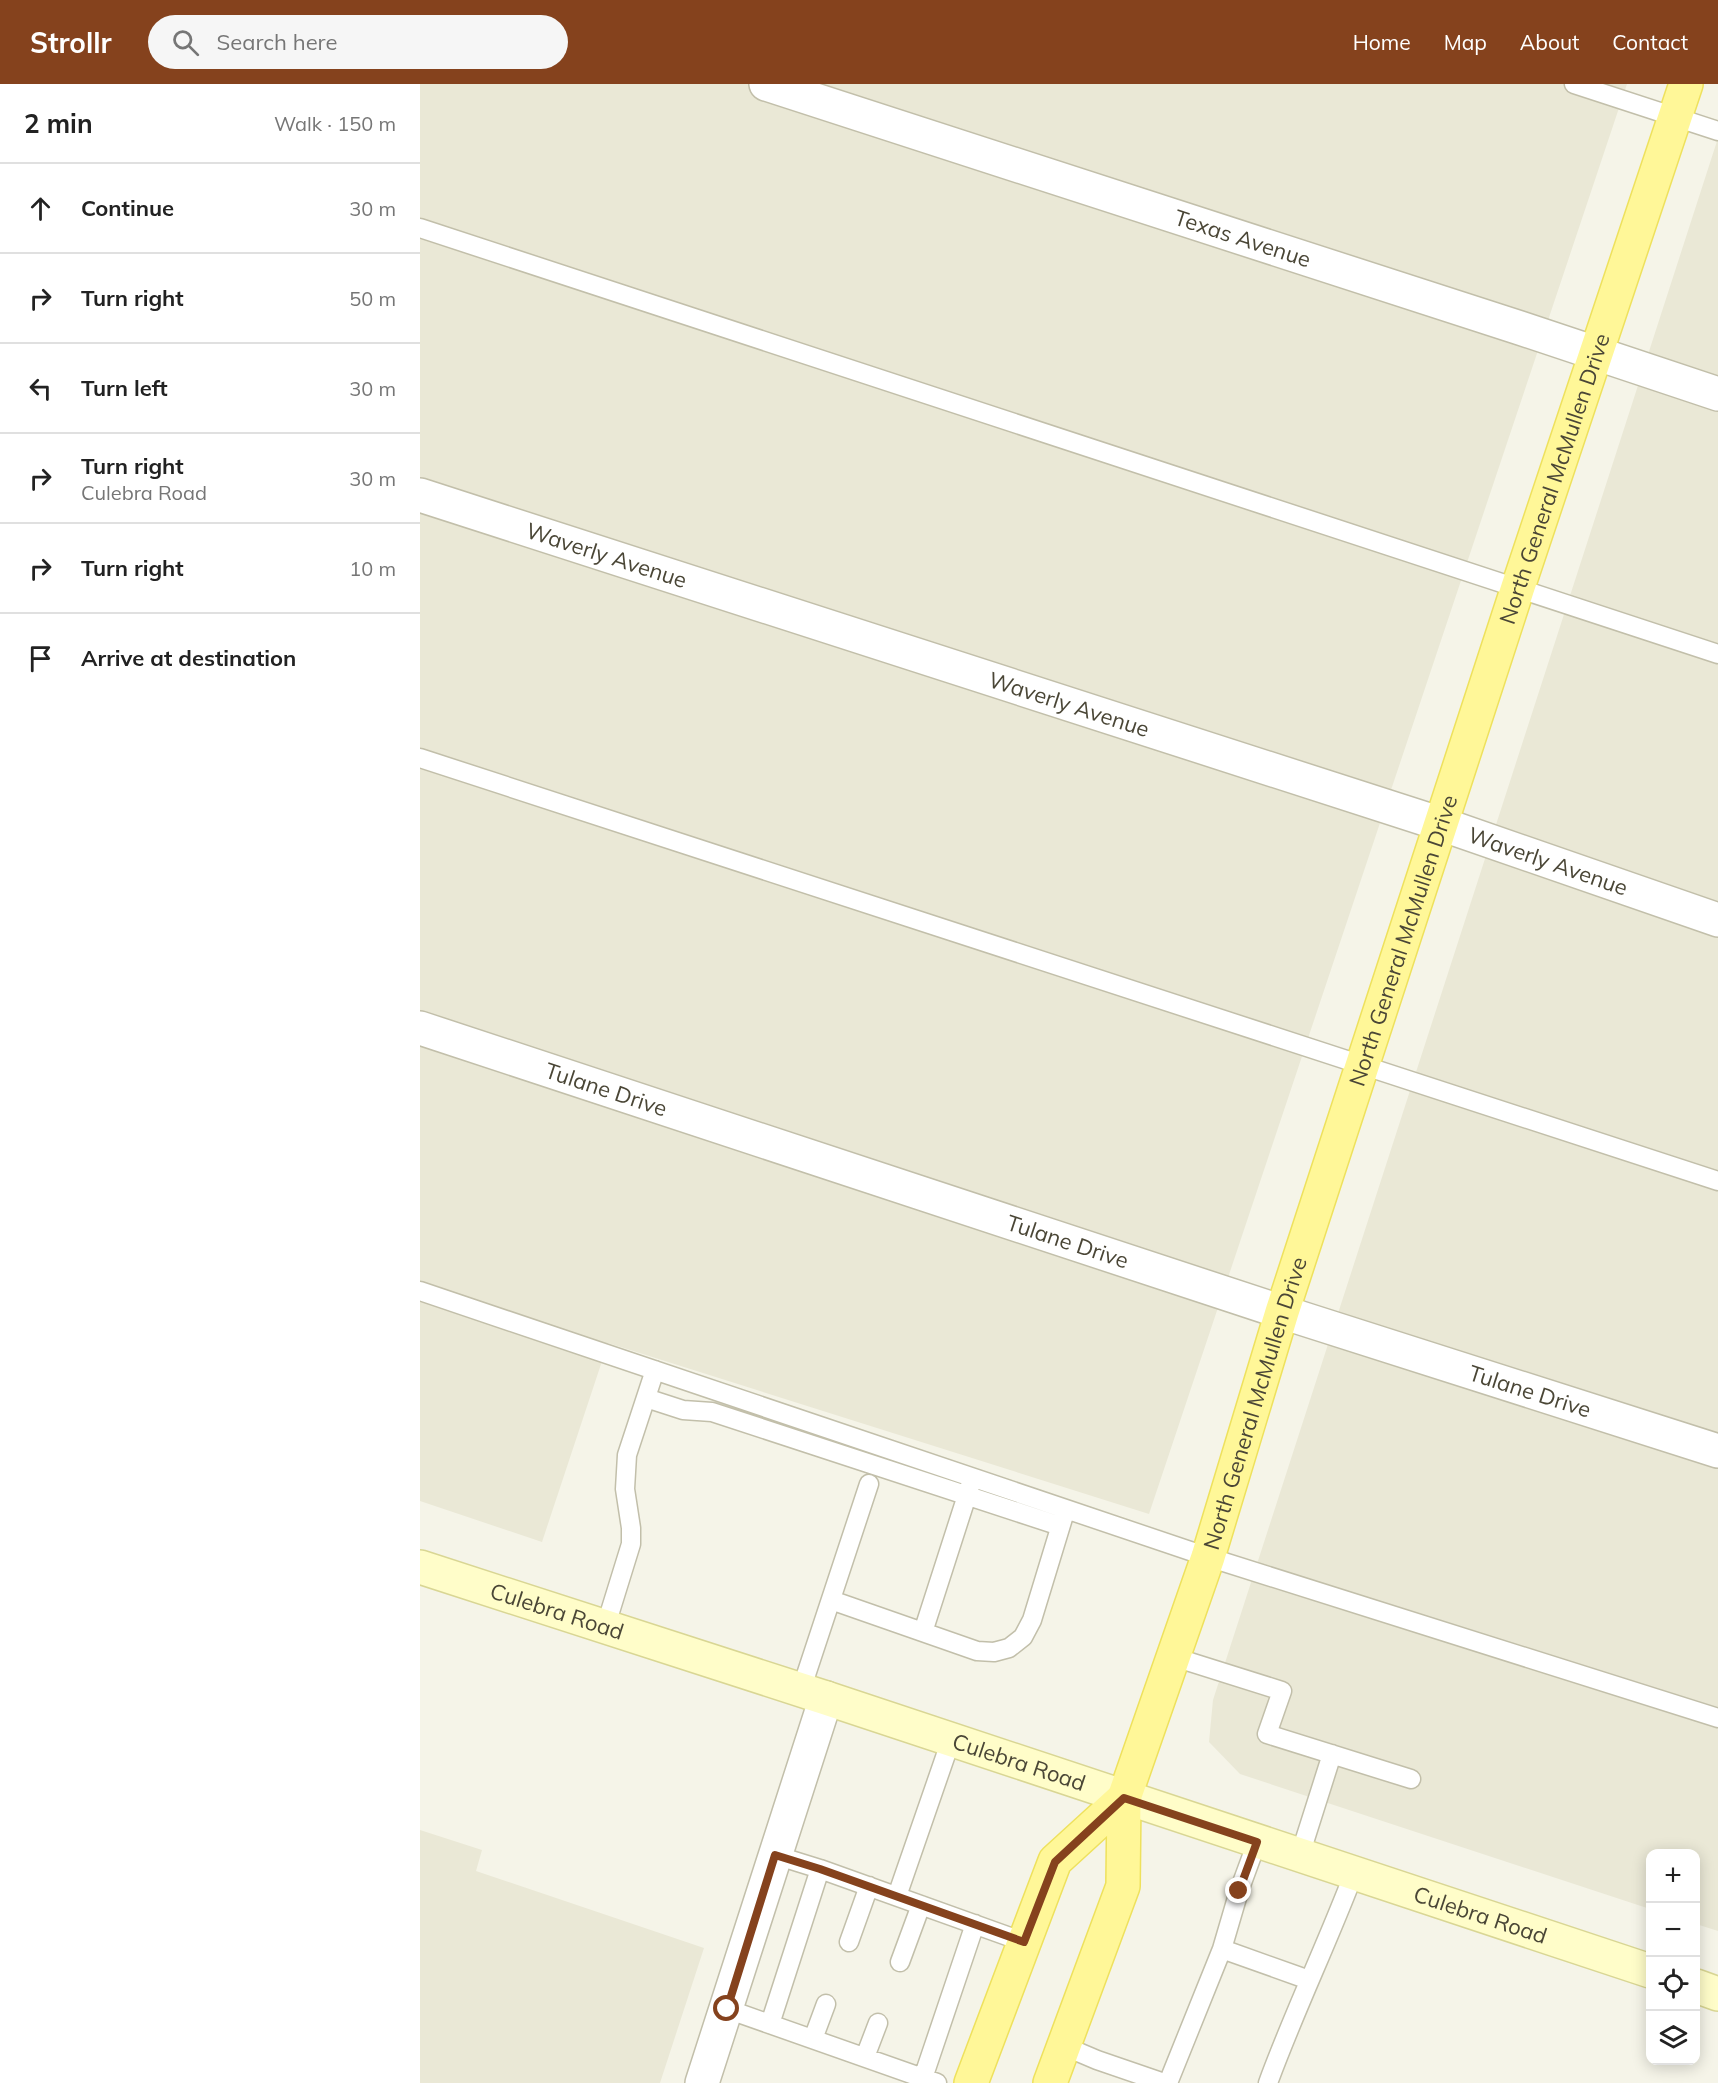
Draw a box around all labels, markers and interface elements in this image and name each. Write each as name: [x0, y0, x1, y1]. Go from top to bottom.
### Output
search box: [148, 15, 568, 69]
text: Strollr: [30, 25, 112, 60]
icon: search: [169, 26, 202, 59]
text: Search here: [217, 28, 337, 56]
text: Home: [1353, 29, 1411, 55]
text: Map: [1444, 29, 1487, 55]
text: About: [1520, 29, 1579, 55]
text: Contact: [1612, 29, 1688, 55]
text: 2 min: [24, 107, 93, 140]
text: Walk · 150 m: [274, 111, 396, 136]
icon: ahead: [24, 192, 57, 225]
text: Continue: [81, 194, 174, 222]
text: 30 m: [349, 196, 396, 221]
street label: Texas Avenue: [1171, 203, 1314, 273]
icon: right: [24, 282, 57, 315]
text: Turn right: [81, 284, 184, 312]
text: 50 m: [349, 286, 396, 311]
street label: North General McMullen Drive: [1493, 330, 1616, 627]
icon: left: [24, 372, 57, 405]
text: Turn left: [81, 374, 168, 402]
text: 30 m: [349, 376, 396, 401]
text: Turn right: [81, 452, 184, 480]
icon: right: [24, 462, 57, 495]
text: 30 m: [349, 466, 396, 491]
text: Culebra Road: [81, 480, 207, 505]
street label: Waverly Avenue: [523, 516, 690, 594]
icon: right: [24, 552, 57, 585]
text: Turn right: [81, 554, 184, 582]
text: 10 m: [349, 556, 396, 581]
icon: arrive: [24, 642, 57, 675]
text: Arrive at destination: [81, 644, 296, 672]
street label: Waverly Avenue: [985, 665, 1153, 743]
street label: North General McMullen Drive: [1342, 791, 1463, 1090]
street label: Waverly Avenue: [1465, 821, 1632, 902]
street label: Tulane Drive: [542, 1056, 671, 1122]
street label: Tulane Drive: [1003, 1208, 1132, 1275]
street label: North General McMullen Drive: [1197, 1253, 1313, 1553]
street label: Tulane Drive: [1466, 1359, 1595, 1424]
street label: Culebra Road: [487, 1577, 627, 1646]
street label: Culebra Road: [949, 1727, 1089, 1797]
map controls: [1646, 1849, 1700, 2065]
button: +: [1646, 1849, 1700, 1903]
route end: [1225, 1877, 1251, 1903]
street label: Culebra Road: [1410, 1880, 1551, 1950]
button: −: [1646, 1903, 1700, 1957]
button: locate: [1646, 1957, 1700, 2011]
route start: [713, 1995, 739, 2021]
button: layers: [1646, 2011, 1700, 2065]

